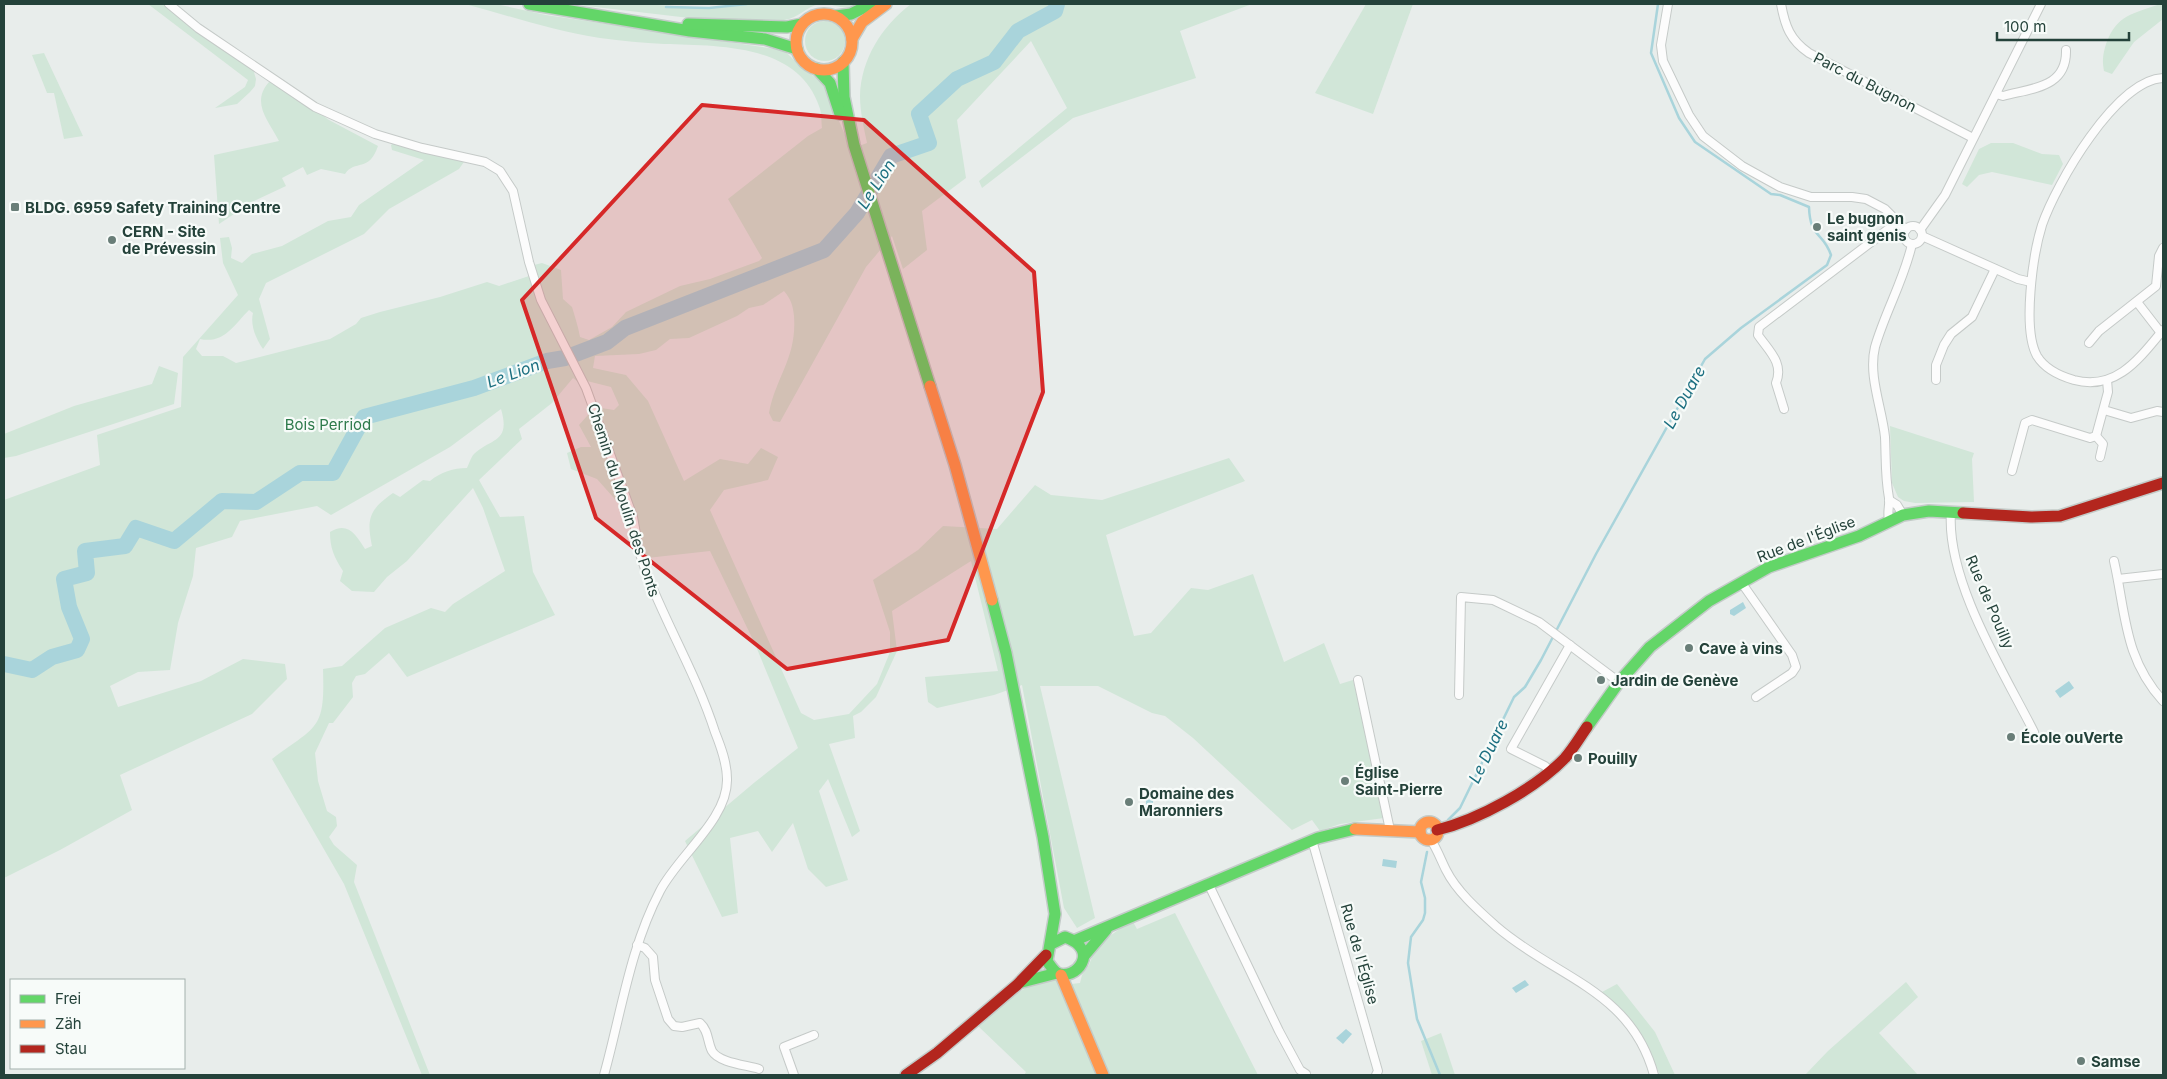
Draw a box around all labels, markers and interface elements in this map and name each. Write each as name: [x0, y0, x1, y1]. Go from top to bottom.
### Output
scale bar: [1997, 10, 2130, 42]
text: 100 m: [2004, 17, 2046, 36]
street label: Parc du Bugnon: [1810, 48, 1920, 116]
water label: Le Lion: [853, 156, 899, 212]
place label: BLDG. 6959 Safety Training Centre: [25, 198, 281, 217]
marker: BLDG. 6959 Safety Training Centre: [9, 201, 21, 213]
place label: Le bugnon saint genis: [1827, 209, 1907, 245]
marker: Le bugnon saint genis: [1811, 221, 1823, 233]
place label: CERN - Site de Prévessin: [122, 222, 216, 258]
marker: CERN - Site de Prévessin: [106, 234, 118, 246]
water label: Le Lion: [484, 354, 542, 392]
water label: Le Duare: [1659, 362, 1709, 432]
street label: Chemin du Moulin des Ponts: [584, 401, 664, 599]
park label: Bois Perriod: [285, 415, 371, 434]
street label: Rue de l'Église: [1754, 512, 1858, 566]
street label: Rue de Pouilly: [1962, 552, 2019, 652]
place label: Cave à vins: [1699, 639, 1783, 658]
marker: Cave à vins: [1683, 642, 1695, 654]
place label: Jardin de Genève: [1611, 671, 1738, 690]
marker: Jardin de Genève: [1595, 674, 1607, 686]
water label: Le Duare: [1464, 716, 1512, 786]
place label: École ouVerte: [2021, 728, 2123, 747]
marker: École ouVerte: [2005, 731, 2017, 743]
place label: Pouilly: [1588, 749, 1638, 768]
marker: Pouilly: [1572, 752, 1584, 764]
place label: Église Saint-Pierre: [1355, 763, 1443, 799]
marker: Église Saint-Pierre: [1339, 775, 1351, 787]
place label: Domaine des Maronniers: [1139, 784, 1234, 820]
marker: Domaine des Maronniers: [1123, 796, 1135, 808]
street label: Rue de l'Église: [1337, 901, 1383, 1007]
legend: [10, 979, 185, 1069]
text: Frei: [55, 989, 81, 1008]
text: Zäh: [55, 1014, 82, 1033]
text: Stau: [55, 1039, 87, 1058]
place label: Samse: [2091, 1052, 2141, 1071]
marker: Samse: [2075, 1055, 2087, 1067]

